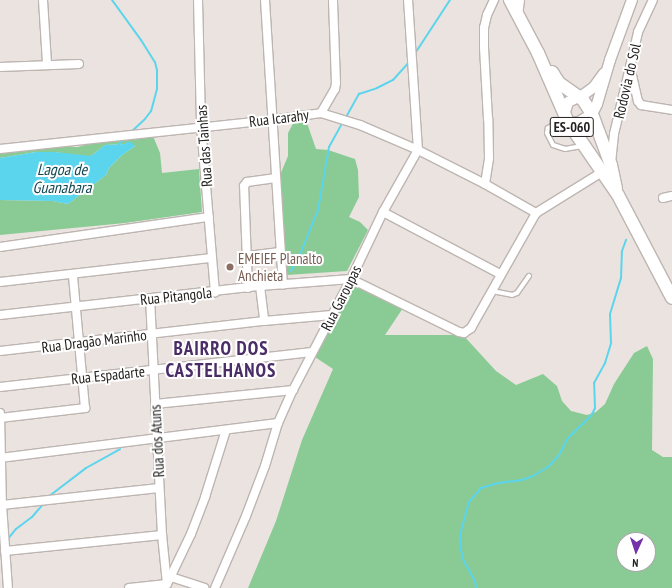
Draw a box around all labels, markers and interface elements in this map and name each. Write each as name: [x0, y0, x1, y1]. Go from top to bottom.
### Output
street label: Rodovia do Sol: [610, 42, 644, 120]
street label: Rua das Tainhas: [192, 104, 216, 188]
street label: Rua Icarahy: [248, 105, 310, 131]
road number: ES-060: [549, 115, 595, 139]
water label: Lagoa de Guanabara: [33, 159, 91, 197]
place label: EMEIEF Planalto Anchieta: [238, 249, 323, 284]
marker: EMEIEF Planalto Anchieta: [225, 262, 235, 272]
street label: Rua Garoupas: [317, 262, 365, 334]
street label: Rua Pitangola: [139, 283, 213, 309]
street label: Rua Dragão Marinho: [40, 326, 148, 356]
district label: BAIRRO DOS CASTELHANOS: [166, 338, 276, 382]
street label: Rua Espadarte: [70, 362, 146, 388]
street label: Rua dos Atuns: [146, 404, 168, 478]
north arrow: [616, 532, 656, 572]
text: N: [632, 556, 639, 570]

